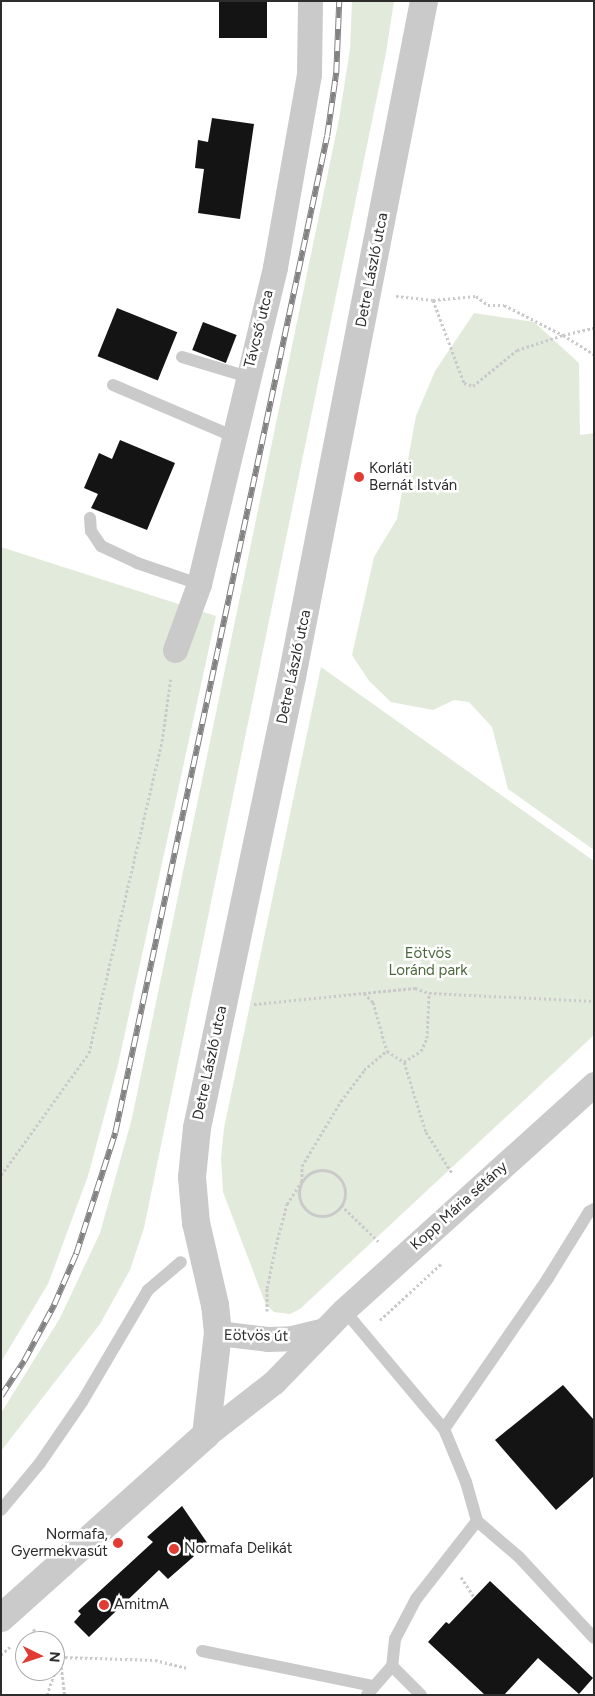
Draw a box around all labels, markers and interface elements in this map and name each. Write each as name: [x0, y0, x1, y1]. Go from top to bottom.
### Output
street label: Detre László utca: [352, 211, 392, 329]
street label: Távcső utca: [241, 288, 277, 370]
place label: Korláti Bernát István: [369, 459, 457, 494]
marker: Korláti Bernát István: [353, 471, 365, 483]
street label: Detre László utca: [273, 608, 315, 726]
park label: Eötvös Loránd park: [389, 944, 467, 979]
street label: Detre László utca: [189, 1004, 231, 1122]
street label: Kopp Mária sétány: [407, 1158, 511, 1254]
street label: Eötvös út: [224, 1326, 288, 1346]
place label: Normafa, Gyermekvasút: [11, 1525, 108, 1560]
marker: Normafa, Gyermekvasút: [112, 1537, 124, 1549]
place label: Normafa Delikát: [184, 1540, 292, 1558]
marker: Normafa Delikát: [168, 1543, 180, 1555]
place label: AmitmA: [114, 1596, 169, 1614]
marker: AmitmA: [98, 1599, 110, 1611]
north arrow: [15, 1631, 65, 1681]
text: N: [46, 1651, 63, 1663]

